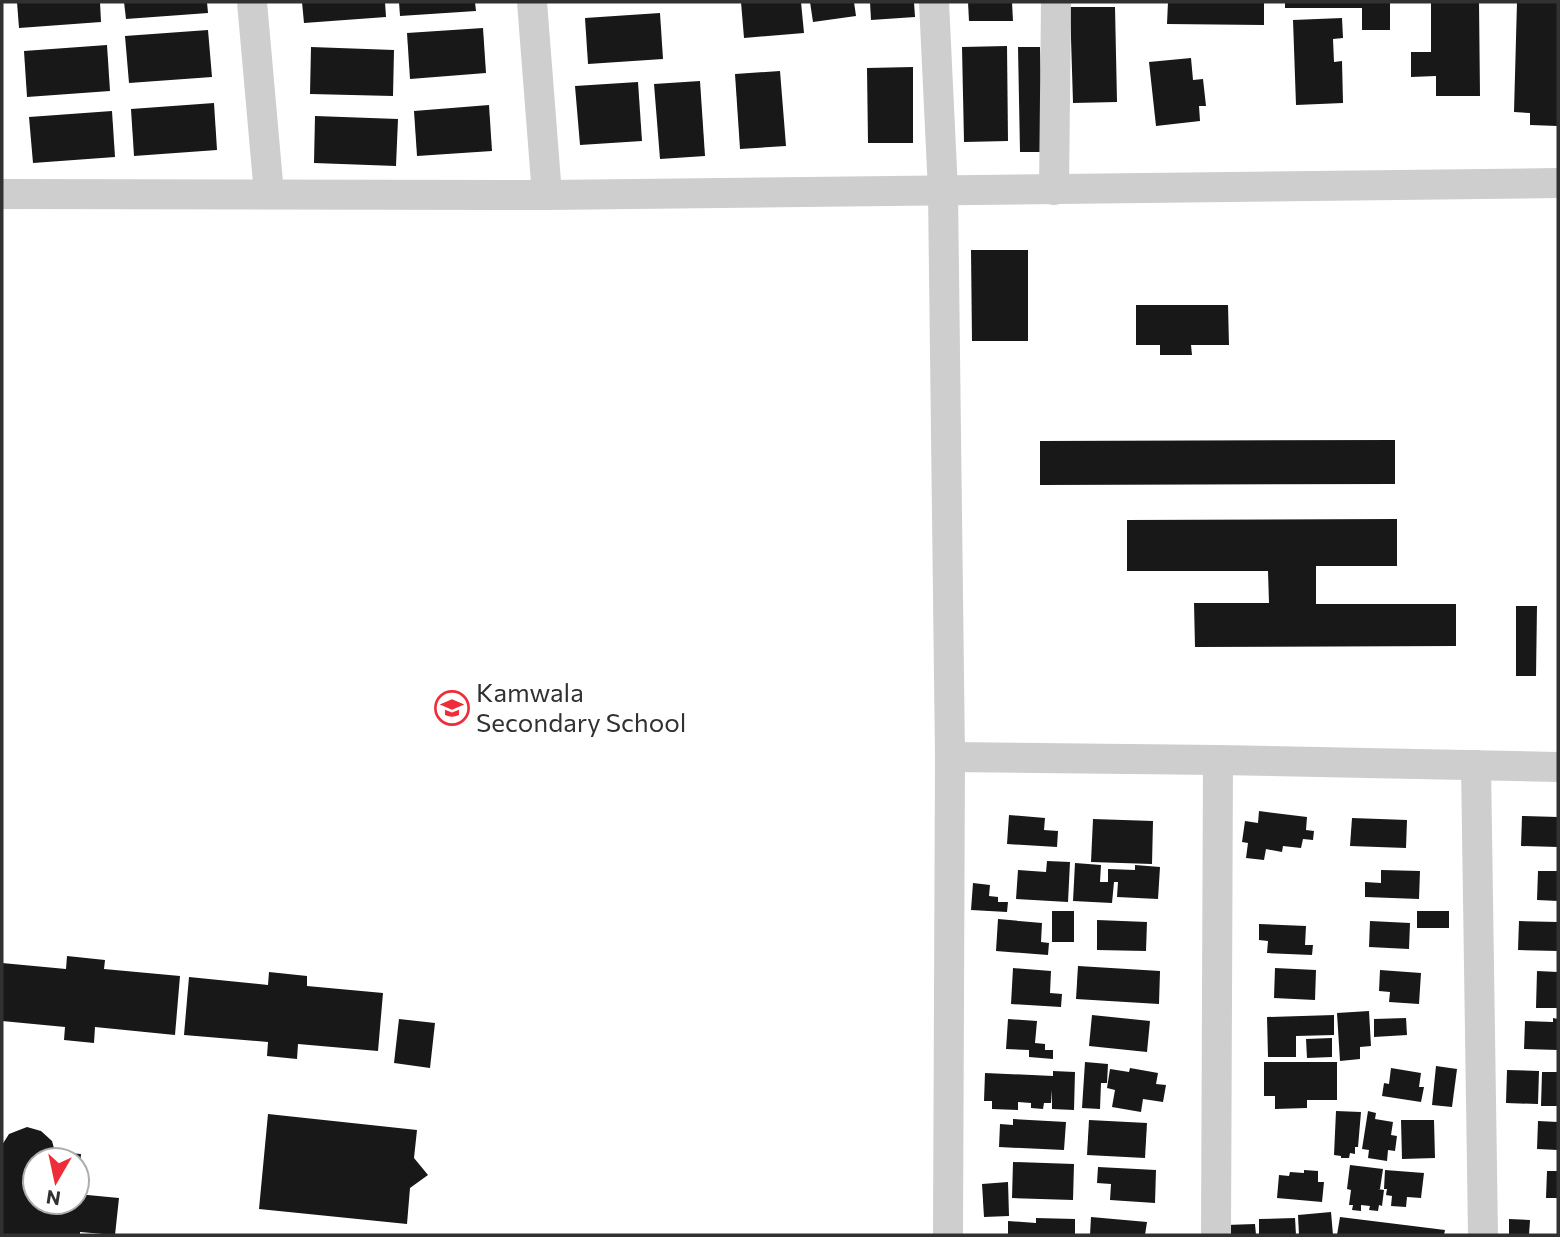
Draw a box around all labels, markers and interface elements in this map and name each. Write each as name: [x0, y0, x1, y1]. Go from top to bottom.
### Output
place label: Kamwala Secondary School: [476, 676, 686, 737]
school or university icon: Kamwala Secondary School: [433, 689, 471, 727]
north arrow: [21, 1146, 91, 1216]
text: N: [44, 1186, 62, 1211]

